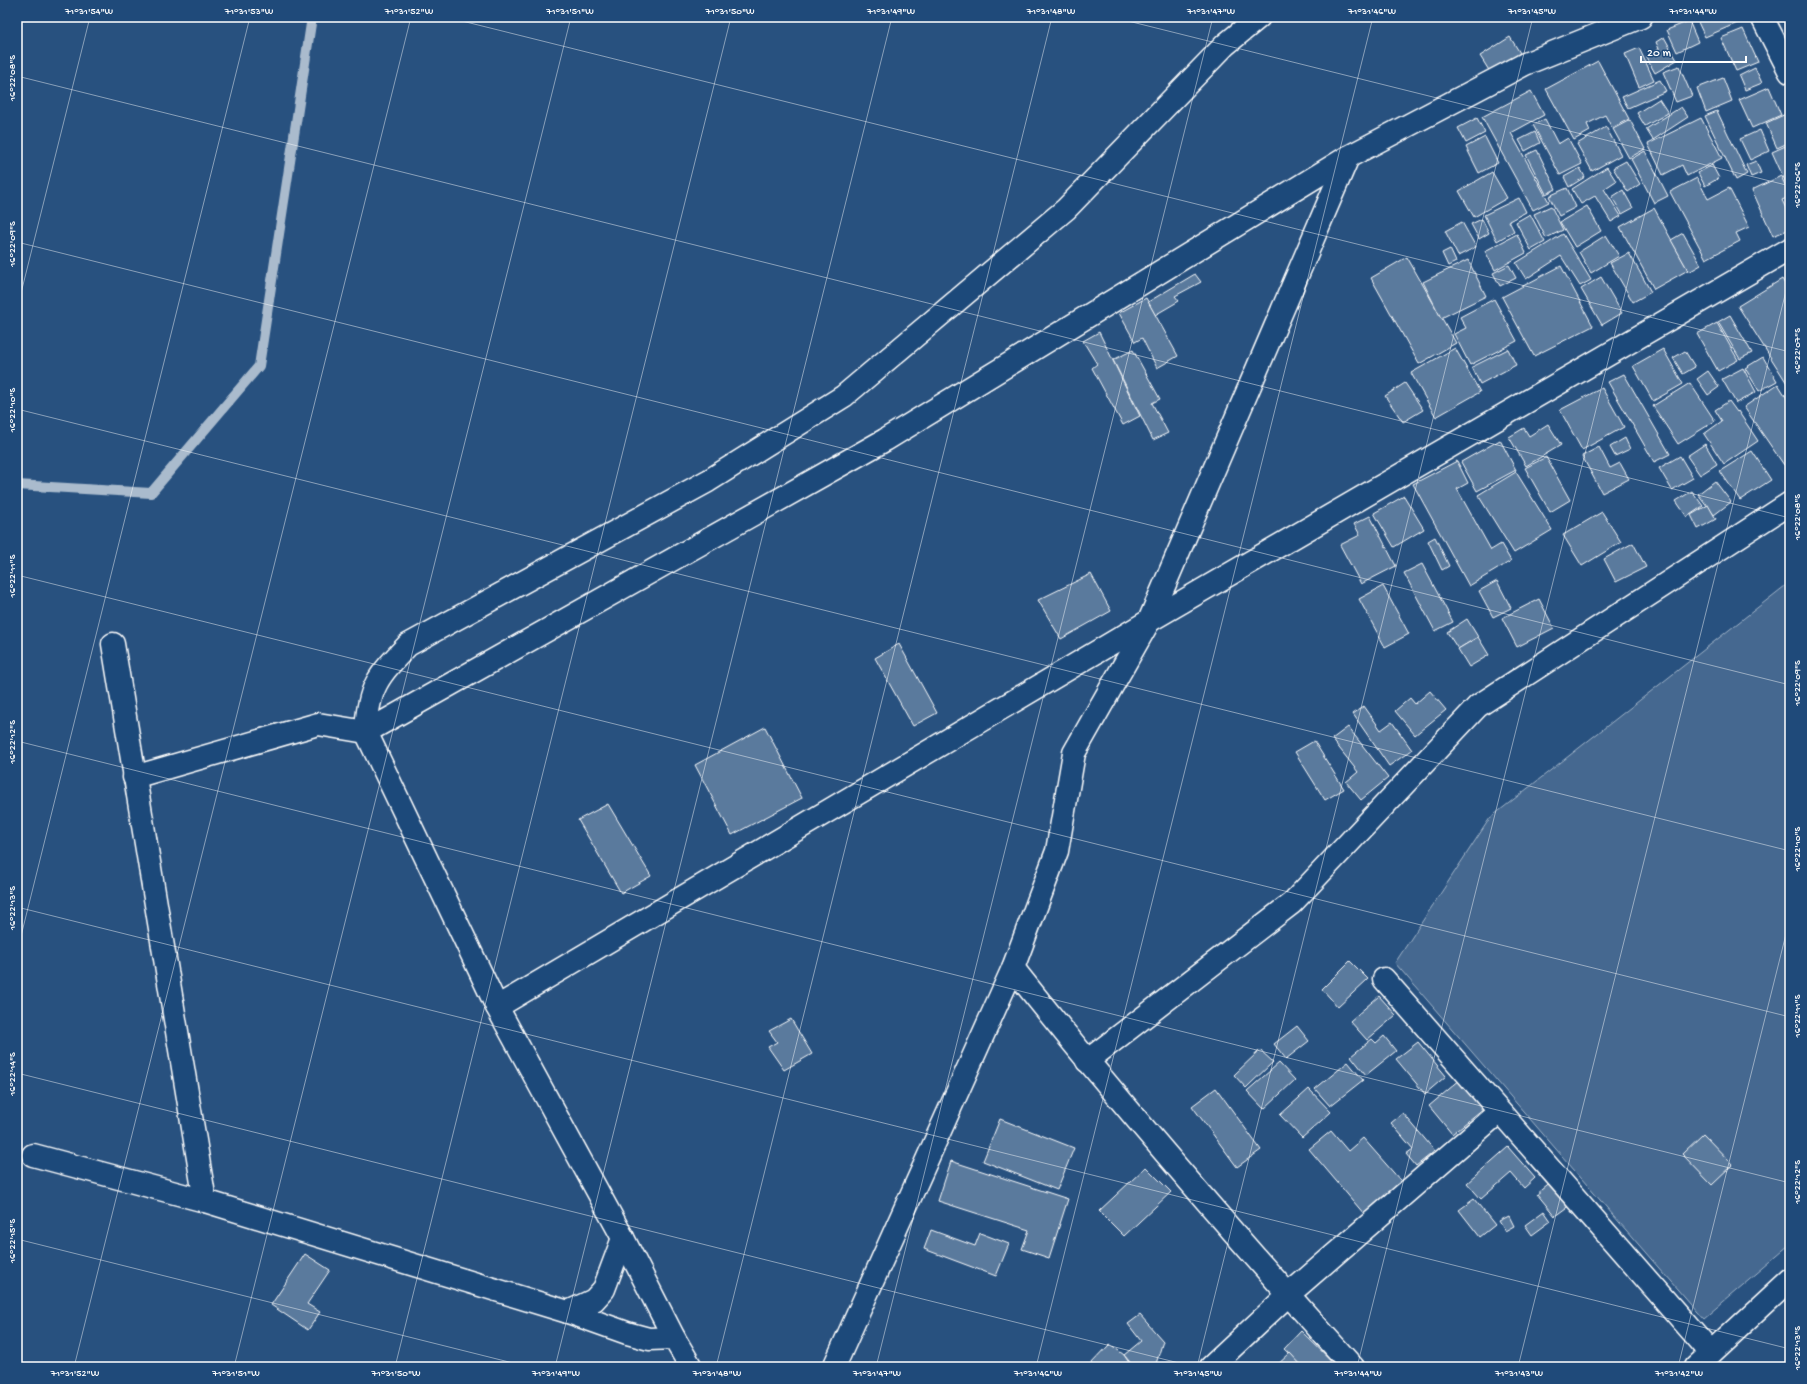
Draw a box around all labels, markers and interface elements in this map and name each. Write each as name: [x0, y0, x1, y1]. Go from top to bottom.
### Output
text: 71°31'54"W: [64, 6, 114, 18]
text: 71°31'53"W: [224, 6, 274, 18]
text: 71°31'52"W: [384, 6, 434, 18]
text: 71°31'51"W: [545, 6, 594, 18]
text: 71°31'50"W: [704, 6, 755, 18]
text: 71°31'49"W: [866, 6, 915, 18]
text: 71°31'48"W: [1026, 6, 1076, 18]
text: 71°31'47"W: [1186, 6, 1236, 18]
text: 71°31'46"W: [1347, 6, 1396, 18]
text: 71°31'45"W: [1507, 6, 1557, 18]
text: 71°31'44"W: [1668, 6, 1717, 18]
scale bar: [1641, 38, 1746, 64]
text: 20 m: [1647, 47, 1672, 61]
text: 16°22'08"S: [7, 55, 19, 102]
text: 16°22'06"S: [1792, 162, 1804, 209]
text: 16°22'09"S: [7, 221, 19, 268]
text: 16°22'07"S: [1792, 328, 1804, 375]
text: 16°22'10"S: [7, 387, 19, 433]
text: 16°22'08"S: [1792, 494, 1804, 541]
text: 16°22'11"S: [7, 554, 19, 598]
text: 16°22'09"S: [1792, 660, 1804, 707]
text: 16°22'12"S: [7, 720, 19, 765]
text: 16°22'10"S: [1792, 826, 1804, 872]
text: 16°22'13"S: [7, 886, 19, 931]
text: 16°22'11"S: [1792, 994, 1804, 1038]
text: 16°22'14"S: [7, 1052, 19, 1097]
text: 16°22'12"S: [1792, 1160, 1804, 1205]
text: 16°22'15"S: [7, 1219, 19, 1264]
text: 16°22'13"S: [1792, 1326, 1804, 1371]
text: 71°31'52"W: [50, 1368, 100, 1380]
text: 71°31'51"W: [211, 1368, 260, 1380]
text: 71°31'50"W: [370, 1368, 421, 1380]
text: 71°31'49"W: [531, 1368, 580, 1380]
text: 71°31'48"W: [692, 1368, 742, 1380]
text: 71°31'47"W: [852, 1368, 902, 1380]
text: 71°31'46"W: [1013, 1368, 1062, 1380]
text: 71°31'45"W: [1173, 1368, 1223, 1380]
text: 71°31'44"W: [1333, 1368, 1382, 1380]
text: 71°31'43"W: [1494, 1368, 1544, 1380]
text: 71°31'42"W: [1654, 1368, 1703, 1380]

